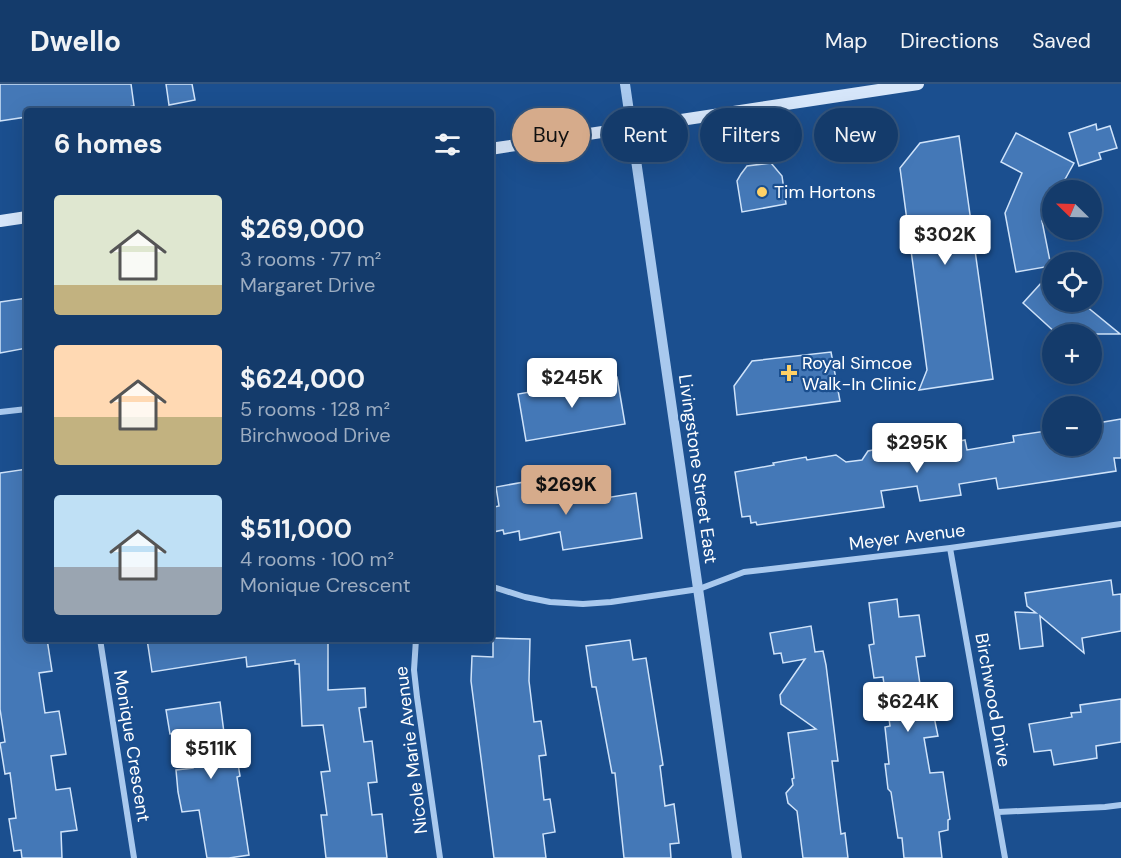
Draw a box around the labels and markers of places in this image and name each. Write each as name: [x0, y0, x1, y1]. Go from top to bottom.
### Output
place label: Tim Hortons: [774, 180, 876, 204]
marker: Tim Hortons: [755, 185, 769, 199]
pin: $302K: [903, 215, 987, 266]
place label: Royal Simcoe Walk-In Clinic: [802, 351, 917, 396]
pin: $245K: [530, 358, 614, 409]
marker: Royal Simcoe Walk-In Clinic: [780, 364, 798, 382]
pin: $295K: [875, 423, 959, 474]
pin: $269K: [524, 465, 608, 516]
pin: $624K: [866, 682, 950, 733]
pin: $511K: [169, 729, 253, 780]

